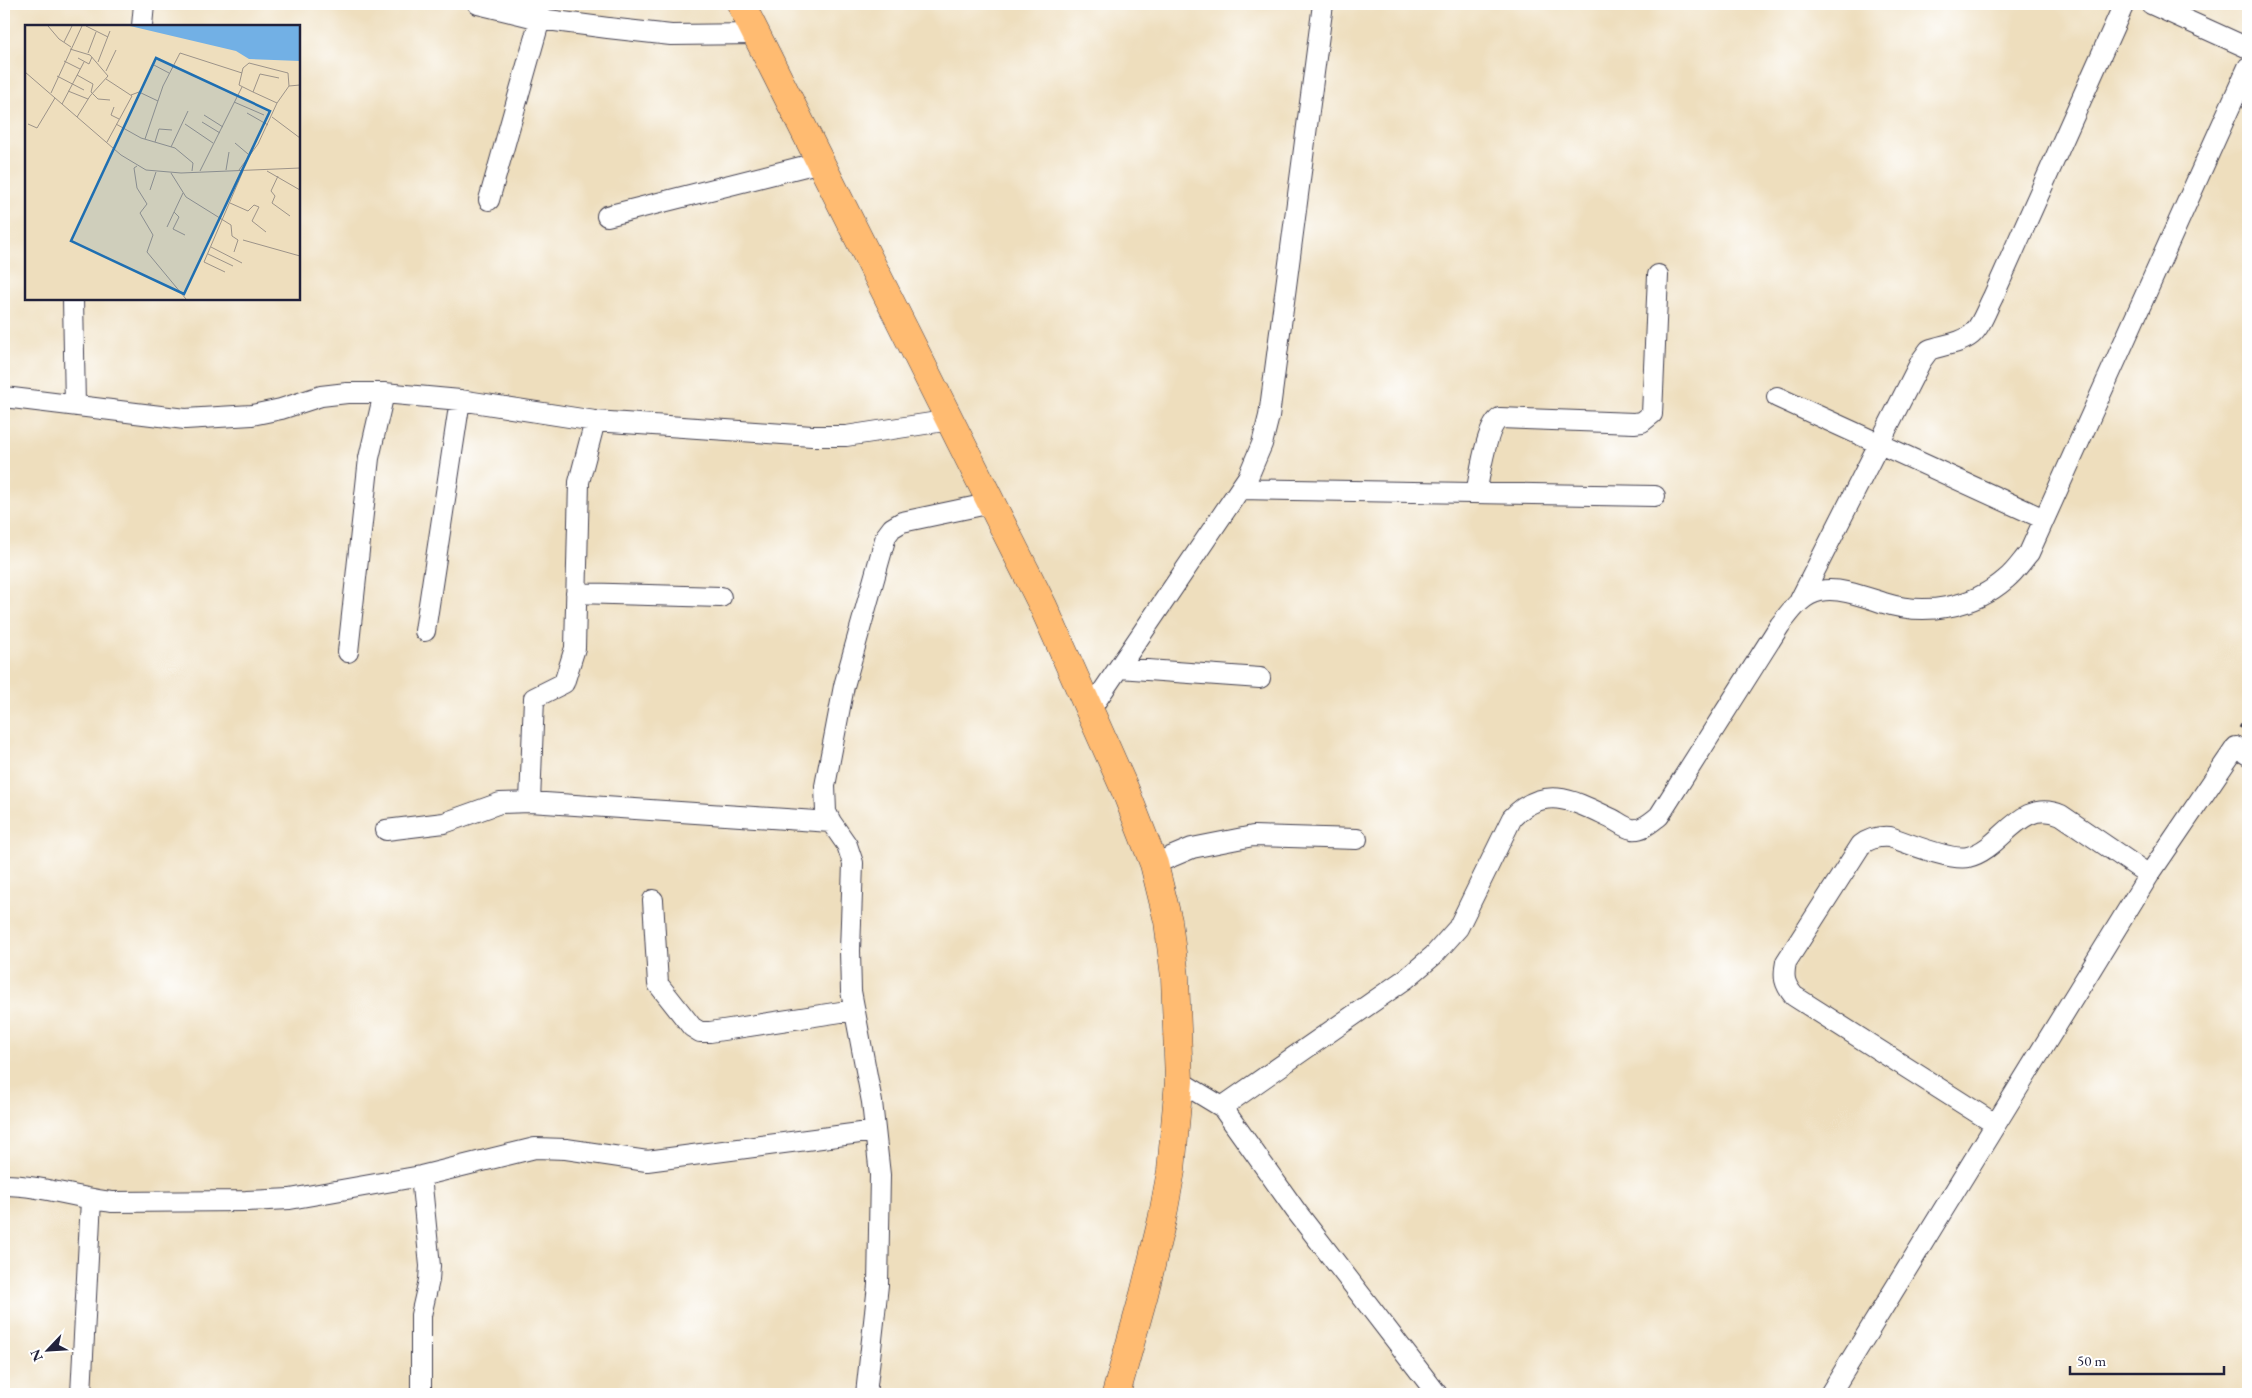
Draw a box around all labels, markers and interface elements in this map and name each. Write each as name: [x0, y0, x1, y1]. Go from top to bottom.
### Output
inset map: [25, 25, 300, 300]
north arrow: [22, 1326, 72, 1376]
scale bar: [2070, 1343, 2223, 1375]
text: N: [25, 1346, 47, 1364]
text: 50 m: [2077, 1351, 2106, 1370]

